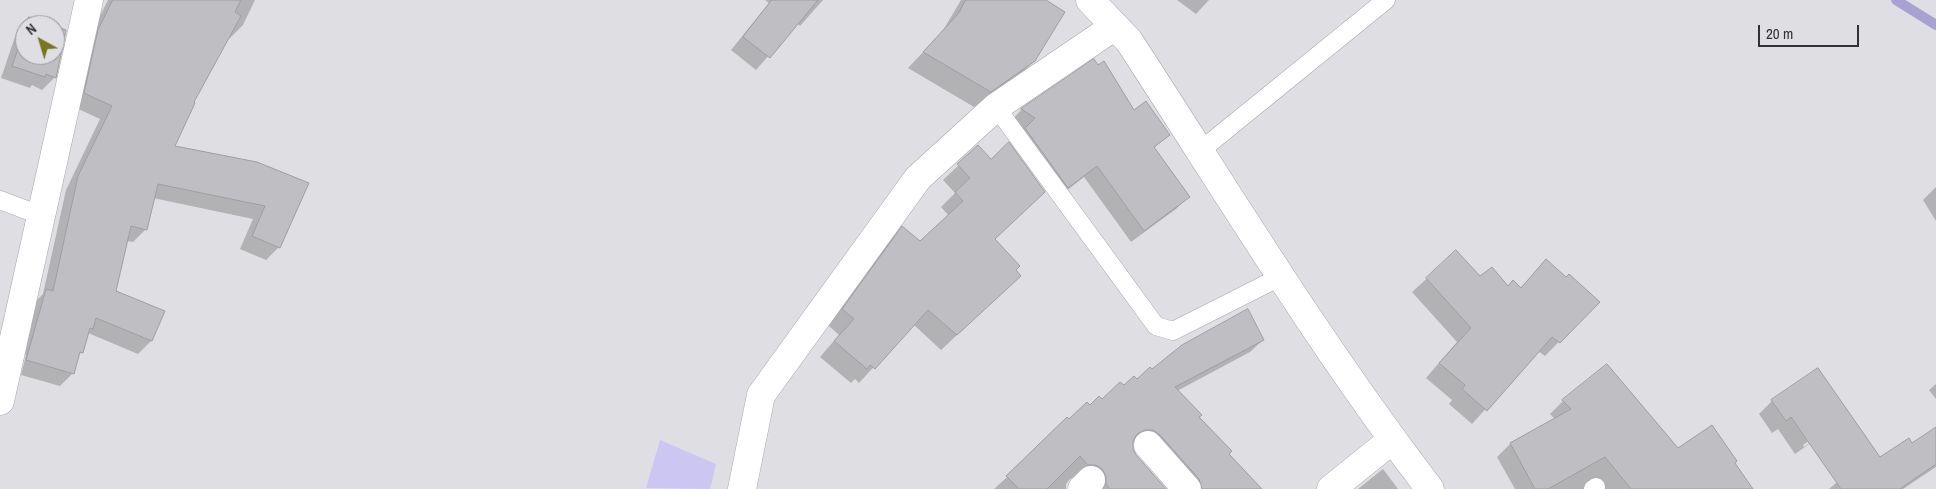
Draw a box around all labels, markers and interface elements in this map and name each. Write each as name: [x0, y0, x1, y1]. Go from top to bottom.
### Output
north arrow: [15, 15, 65, 65]
scale bar: [1761, 15, 1862, 47]
text: N: [22, 20, 40, 39]
text: 20 m: [1766, 23, 1793, 44]

